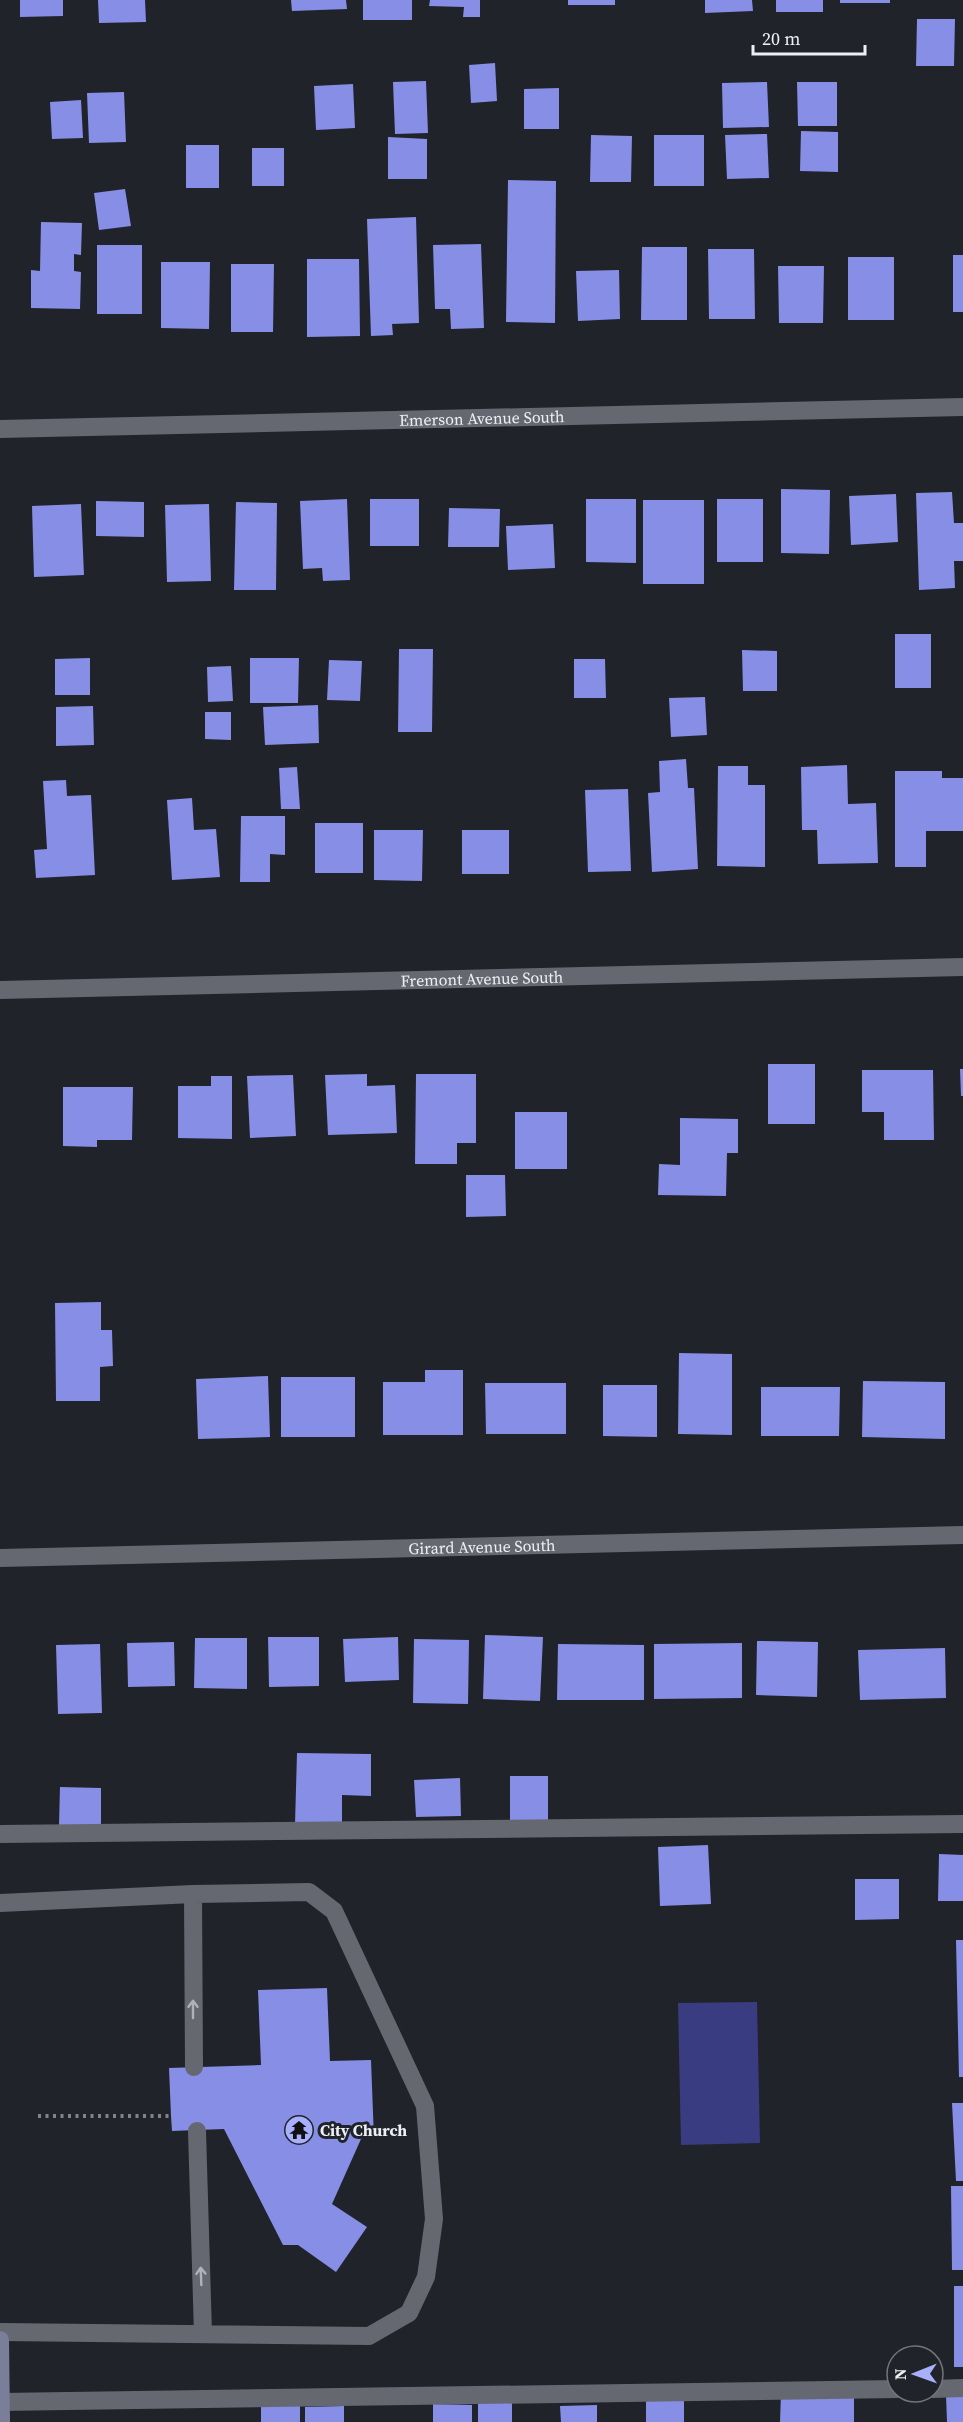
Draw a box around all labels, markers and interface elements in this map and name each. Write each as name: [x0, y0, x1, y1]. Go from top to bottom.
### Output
scale bar: [753, 18, 866, 56]
text: 20 m: [762, 26, 800, 51]
street label: Emerson Avenue South: [399, 405, 565, 431]
street label: Fremont Avenue South: [400, 966, 564, 991]
street label: Girard Avenue South: [408, 1534, 556, 1559]
one-way arrow: [187, 1999, 199, 2019]
temple icon: City Church: [283, 2114, 315, 2146]
place label: City Church: [320, 2119, 407, 2141]
one-way arrow: [195, 2266, 207, 2286]
north arrow: [885, 2344, 945, 2404]
text: N: [889, 2368, 911, 2380]

